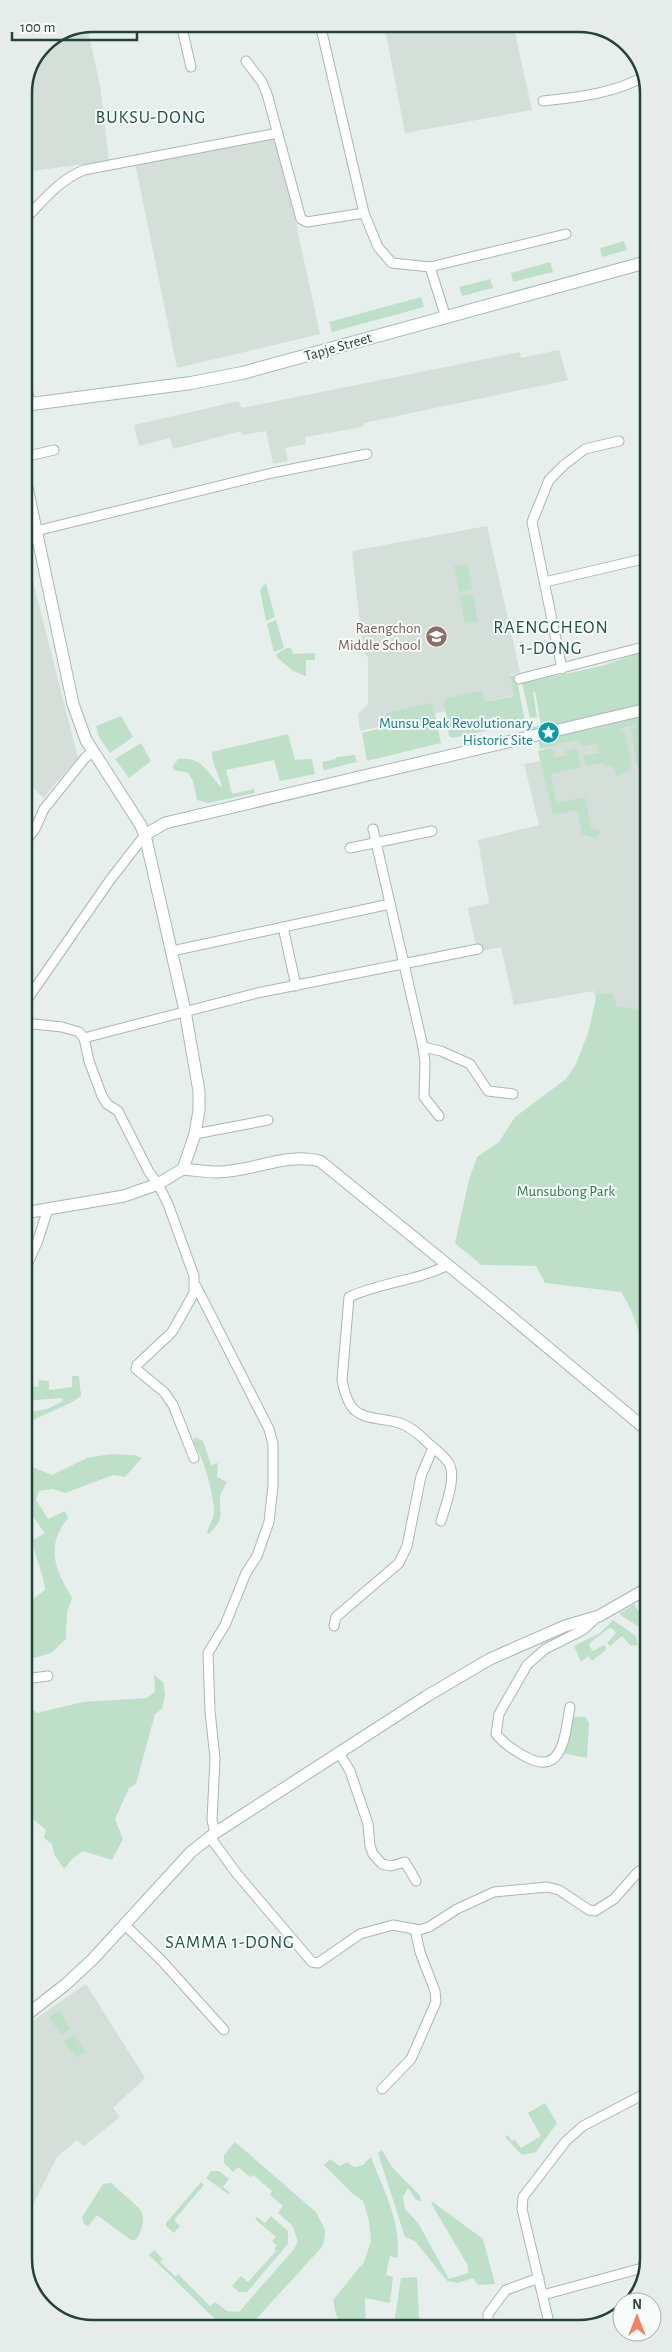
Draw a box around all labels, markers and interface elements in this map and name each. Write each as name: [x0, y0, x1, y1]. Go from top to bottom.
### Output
scale bar: [12, 10, 138, 42]
text: 100 m: [20, 20, 55, 35]
district label: BUKSU-DONG: [96, 109, 206, 127]
street label: Tapje Street: [302, 330, 374, 364]
district label: RAENGCHEON 1-DONG: [493, 619, 609, 658]
place label: Raengchon Middle School: [338, 621, 421, 653]
school or university icon: Raengchon Middle School: [425, 625, 449, 649]
place label: Munsu Peak Revolutionary Historic Site: [379, 716, 534, 748]
place icon: Munsu Peak Revolutionary Historic Site: [537, 720, 561, 744]
park label: Munsubong Park: [517, 1184, 615, 1199]
district label: SAMMA 1-DONG: [165, 1934, 295, 1952]
north arrow: [612, 2292, 662, 2342]
text: N: [632, 2298, 642, 2312]

